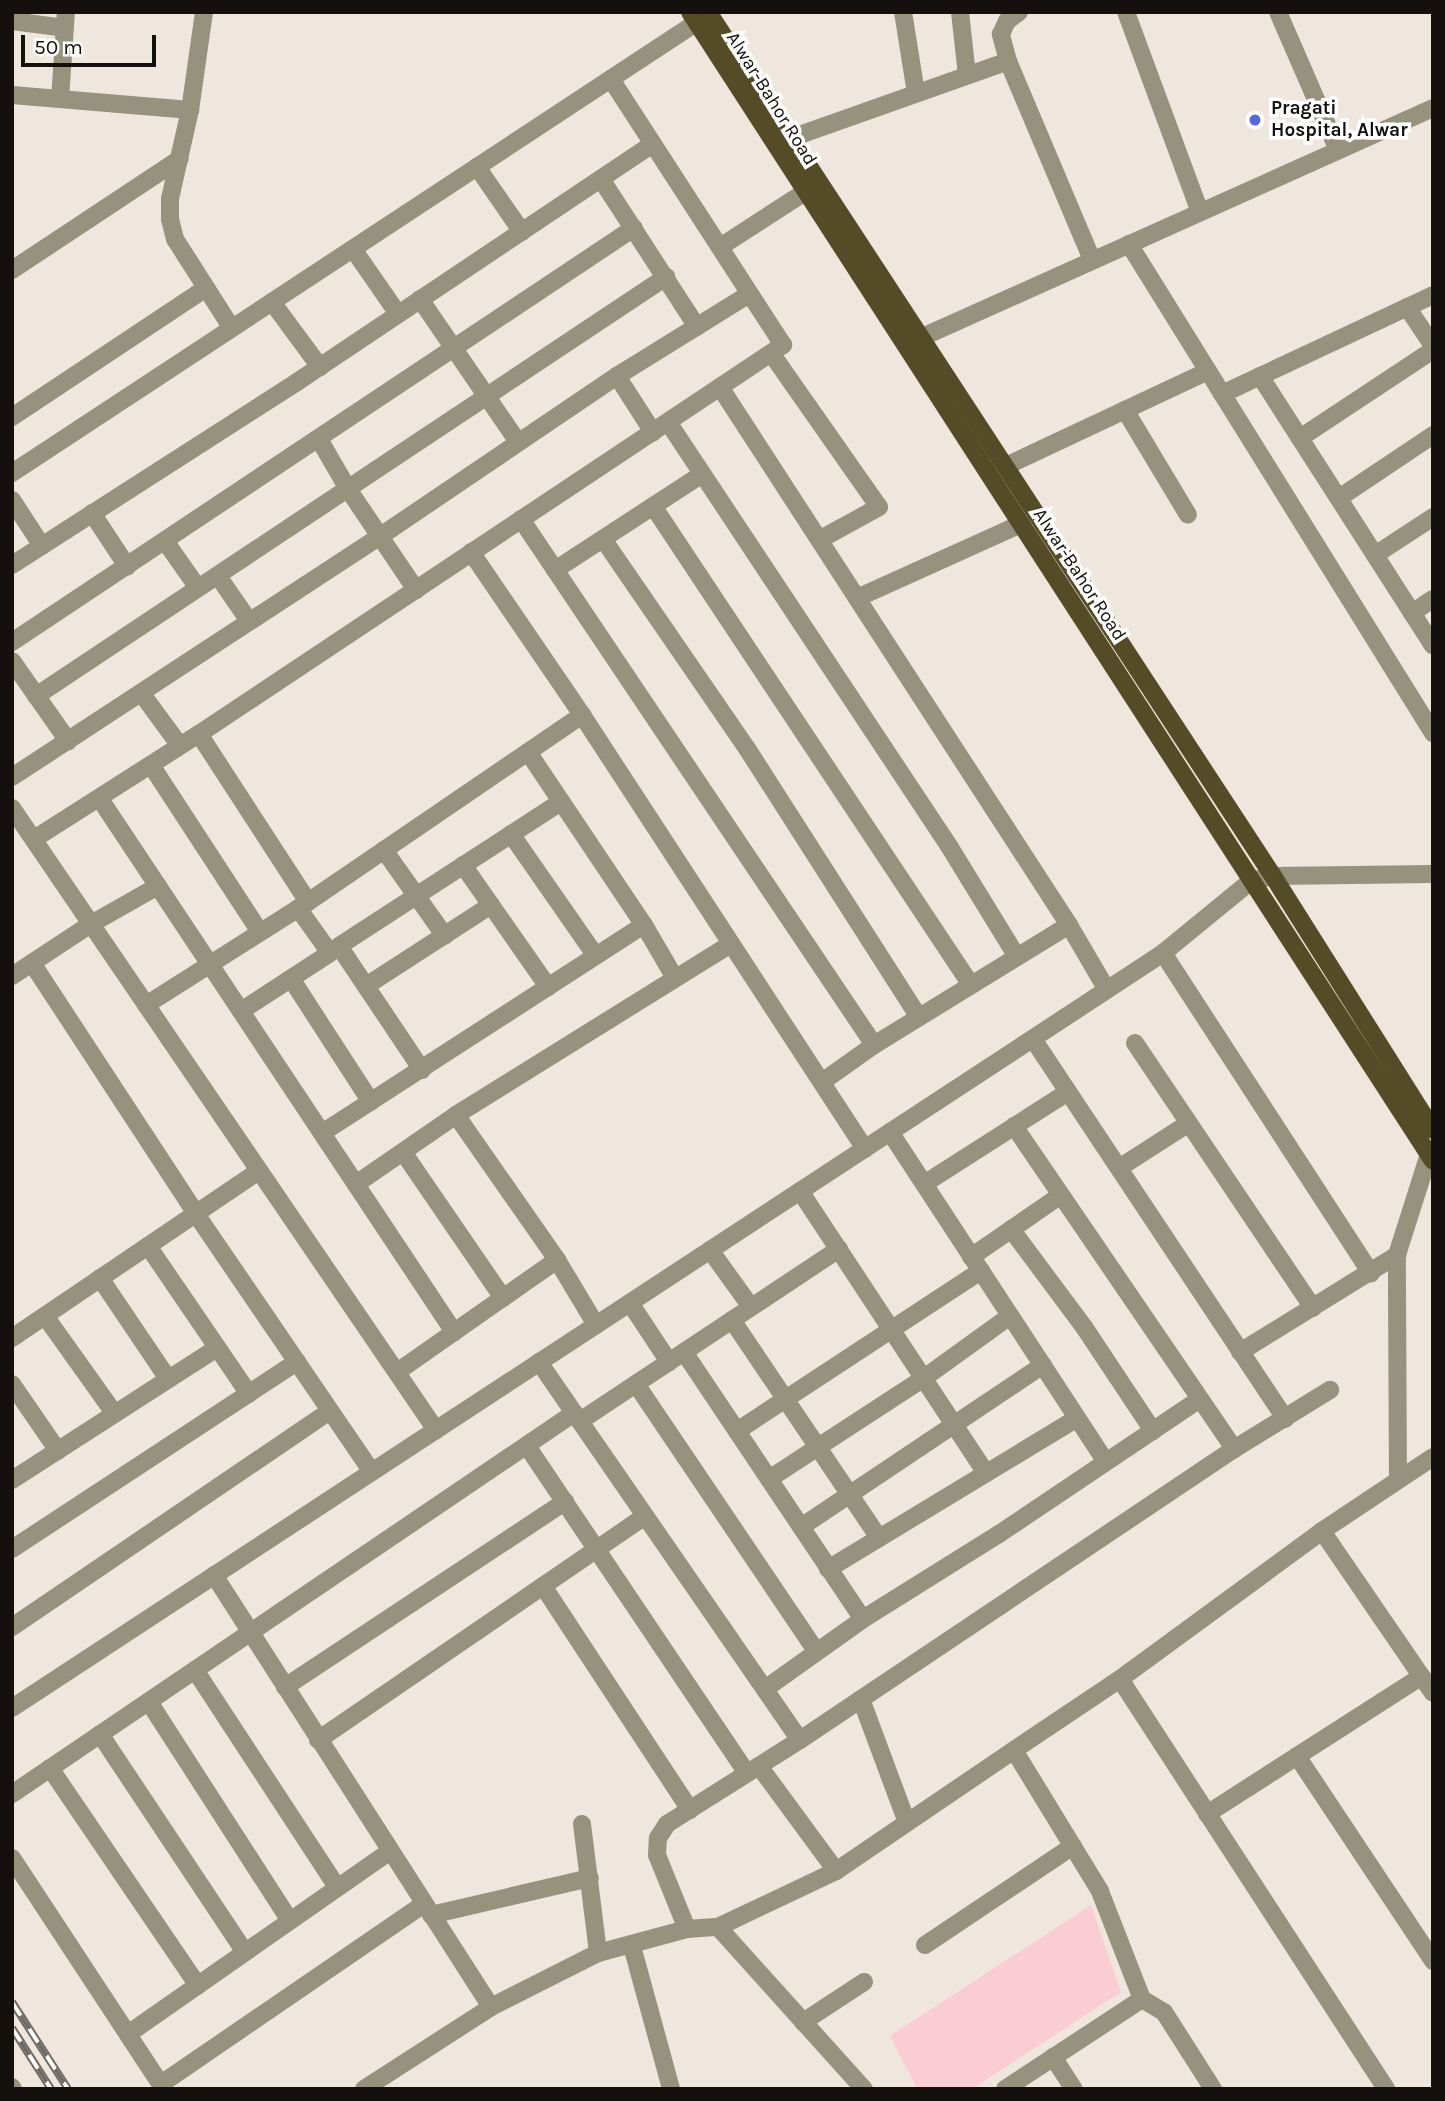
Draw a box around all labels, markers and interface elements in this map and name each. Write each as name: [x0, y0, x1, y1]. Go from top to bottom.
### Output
scale bar: [24, 21, 159, 65]
street label: Alwar-Bahor Road: [721, 28, 821, 170]
text: 50 m: [34, 35, 83, 59]
place label: Pragati Hospital, Alwar: [1271, 98, 1408, 142]
marker: Pragati Hospital, Alwar: [1245, 110, 1265, 130]
street label: Alwar-Bahor Road: [1028, 505, 1130, 645]

